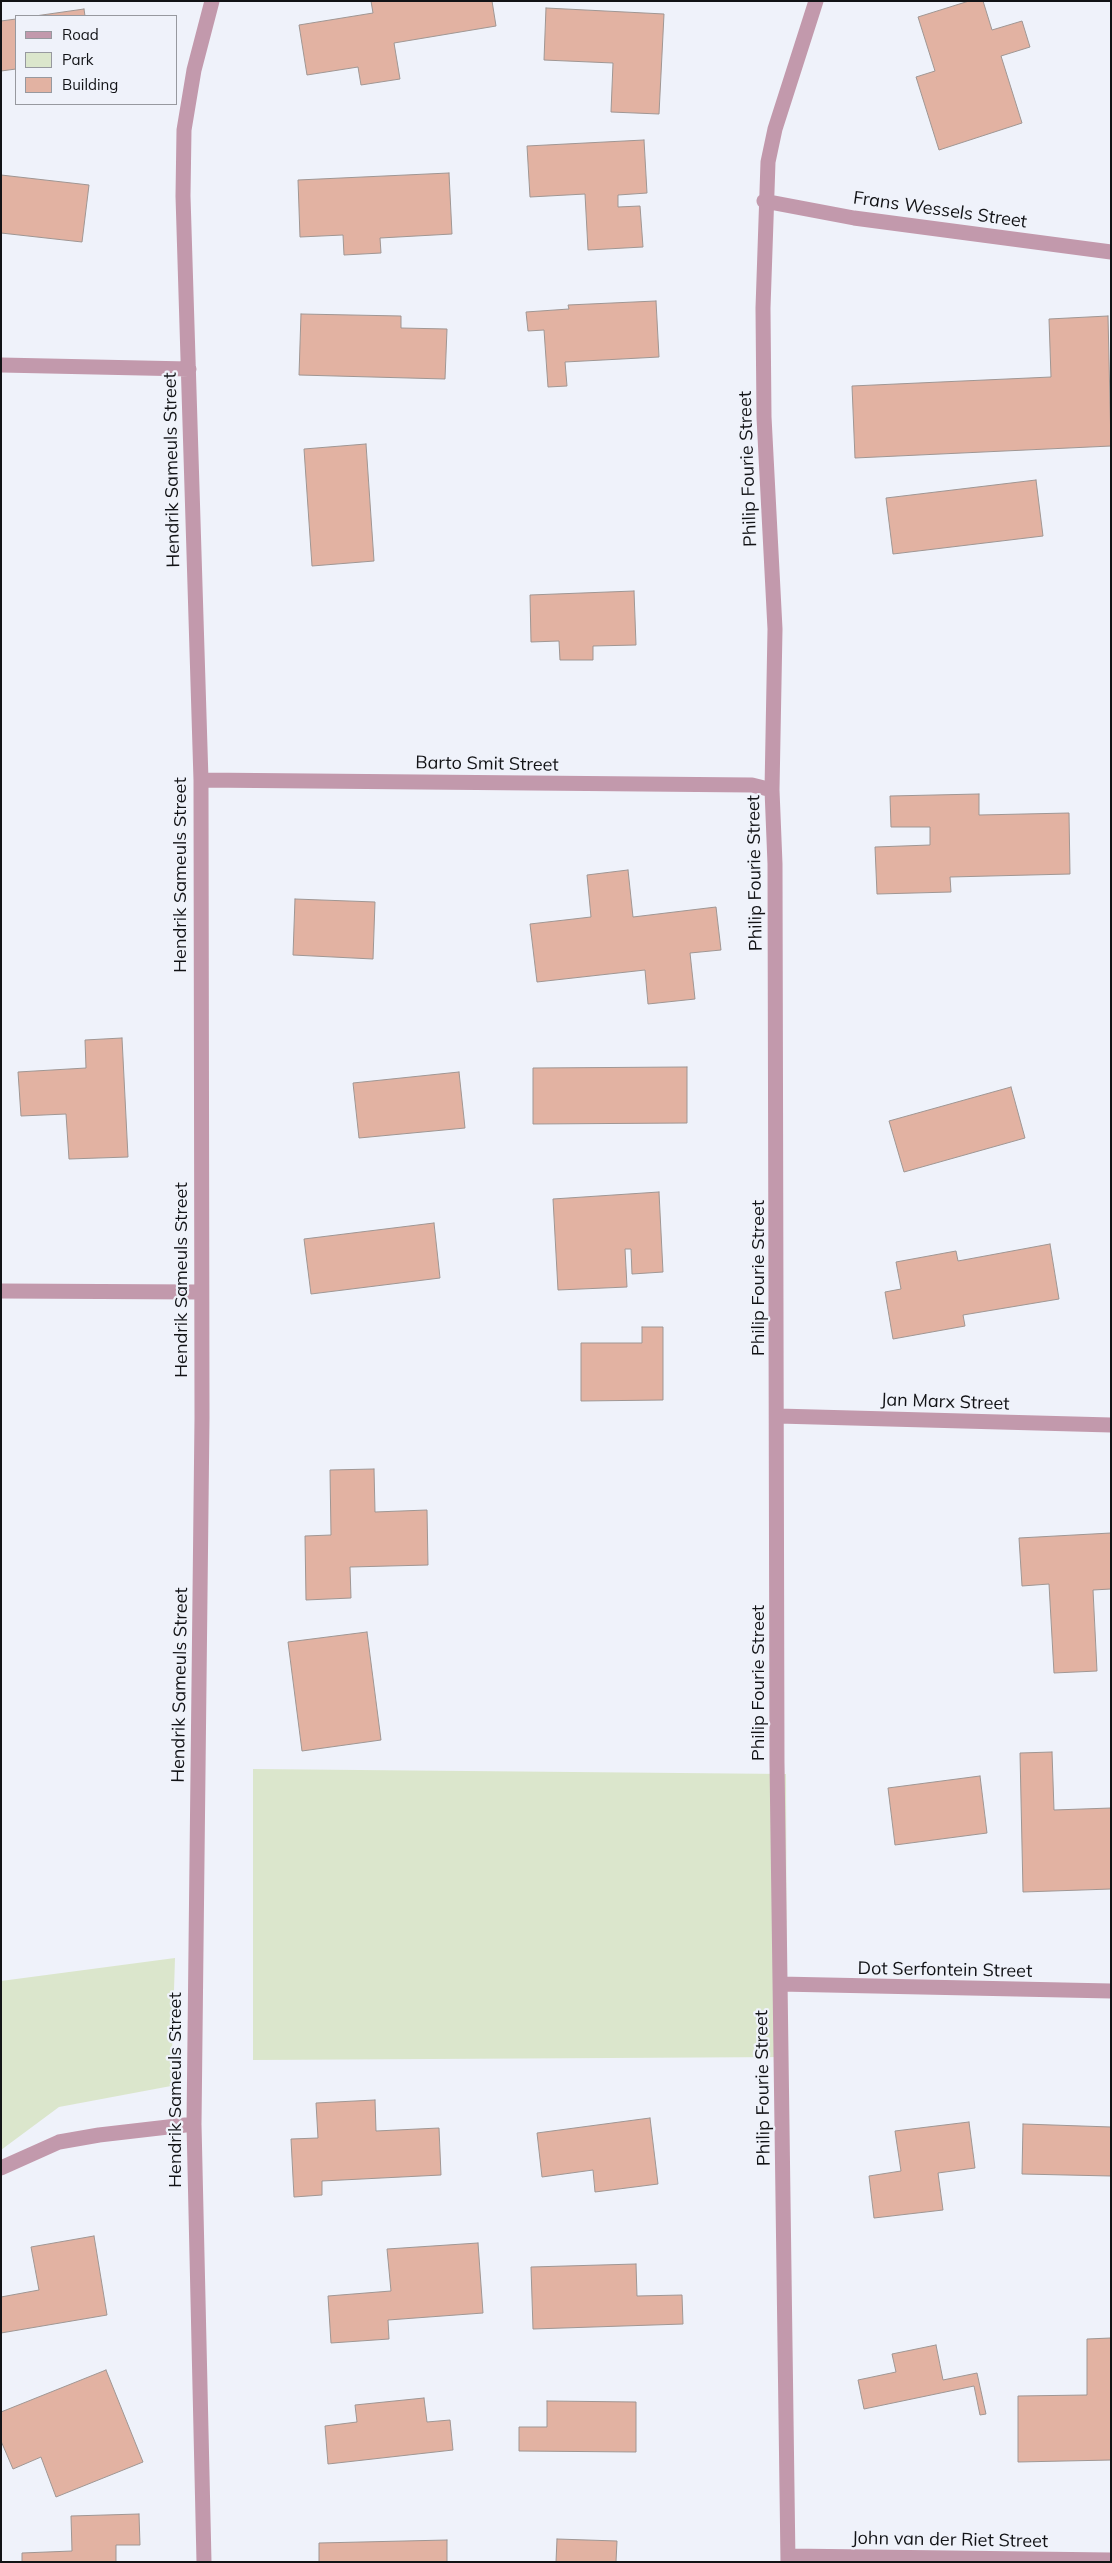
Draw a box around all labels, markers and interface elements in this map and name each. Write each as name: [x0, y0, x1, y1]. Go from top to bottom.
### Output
legend: [15, 15, 178, 105]
text: Road: [62, 25, 99, 44]
text: Park: [62, 50, 94, 69]
text: Building: [62, 75, 118, 94]
street label: Frans Wessels Street: [852, 187, 1028, 233]
street label: Hendrik Sameuls Street: [159, 372, 185, 568]
street label: Philip Fourie Street: [734, 391, 762, 547]
street label: Barto Smit Street: [415, 752, 559, 776]
street label: Hendrik Sameuls Street: [170, 777, 192, 973]
street label: Philip Fourie Street: [743, 795, 767, 951]
street label: Hendrik Sameuls Street: [171, 1182, 193, 1378]
street label: Philip Fourie Street: [748, 1200, 770, 1356]
street label: Jan Marx Street: [880, 1389, 1010, 1415]
street label: Hendrik Sameuls Street: [167, 1587, 193, 1783]
street label: Philip Fourie Street: [748, 1605, 770, 1761]
street label: Dot Serfontein Street: [858, 1958, 1032, 1982]
street label: Hendrik Sameuls Street: [165, 1992, 187, 2188]
street label: Philip Fourie Street: [751, 2010, 775, 2166]
street label: John van der Riet Street: [852, 2527, 1048, 2553]

